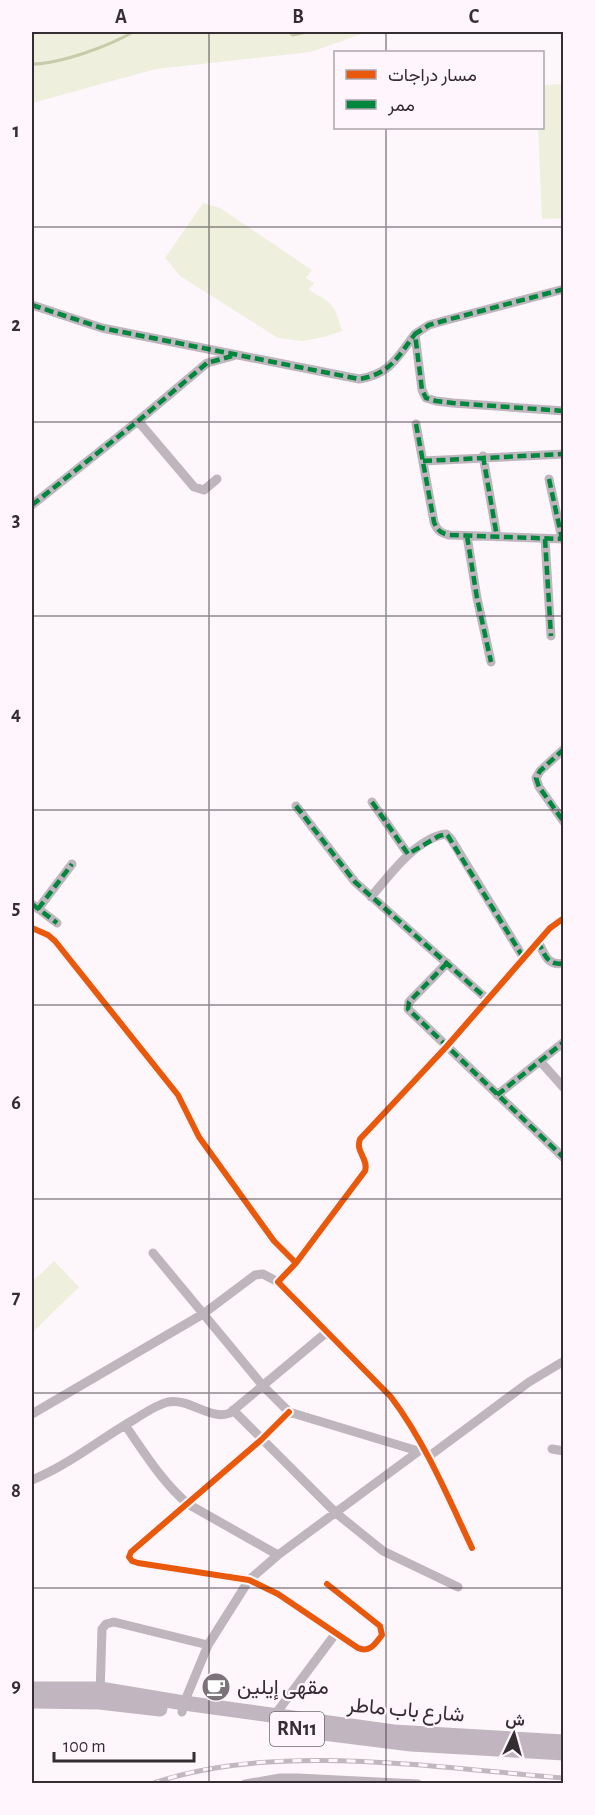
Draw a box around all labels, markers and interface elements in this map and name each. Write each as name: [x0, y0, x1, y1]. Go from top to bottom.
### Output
text: A: [115, 7, 127, 27]
text: B: [292, 7, 304, 27]
text: C: [469, 7, 480, 27]
legend: [334, 51, 544, 129]
text: مسار دراجات: [388, 67, 477, 86]
text: ممر: [387, 97, 415, 116]
text: 1: [12, 121, 20, 141]
text: 2: [11, 315, 21, 335]
text: 3: [12, 510, 20, 530]
text: 4: [11, 704, 21, 724]
text: 5: [12, 898, 20, 918]
text: 6: [11, 1093, 21, 1113]
text: 7: [12, 1287, 21, 1307]
text: 8: [11, 1481, 21, 1501]
cafe icon: مقهى إيلين: [200, 1671, 232, 1703]
text: 9: [11, 1676, 21, 1696]
place label: مقهى إيلين: [237, 1677, 329, 1701]
street label: شارع باب ماطر: [345, 1694, 466, 1729]
north arrow: [484, 1704, 544, 1764]
text: ش: [505, 1711, 525, 1730]
road number: RN11: [270, 1712, 324, 1746]
scale bar: [54, 1725, 194, 1763]
text: 100 m: [63, 1738, 106, 1756]

